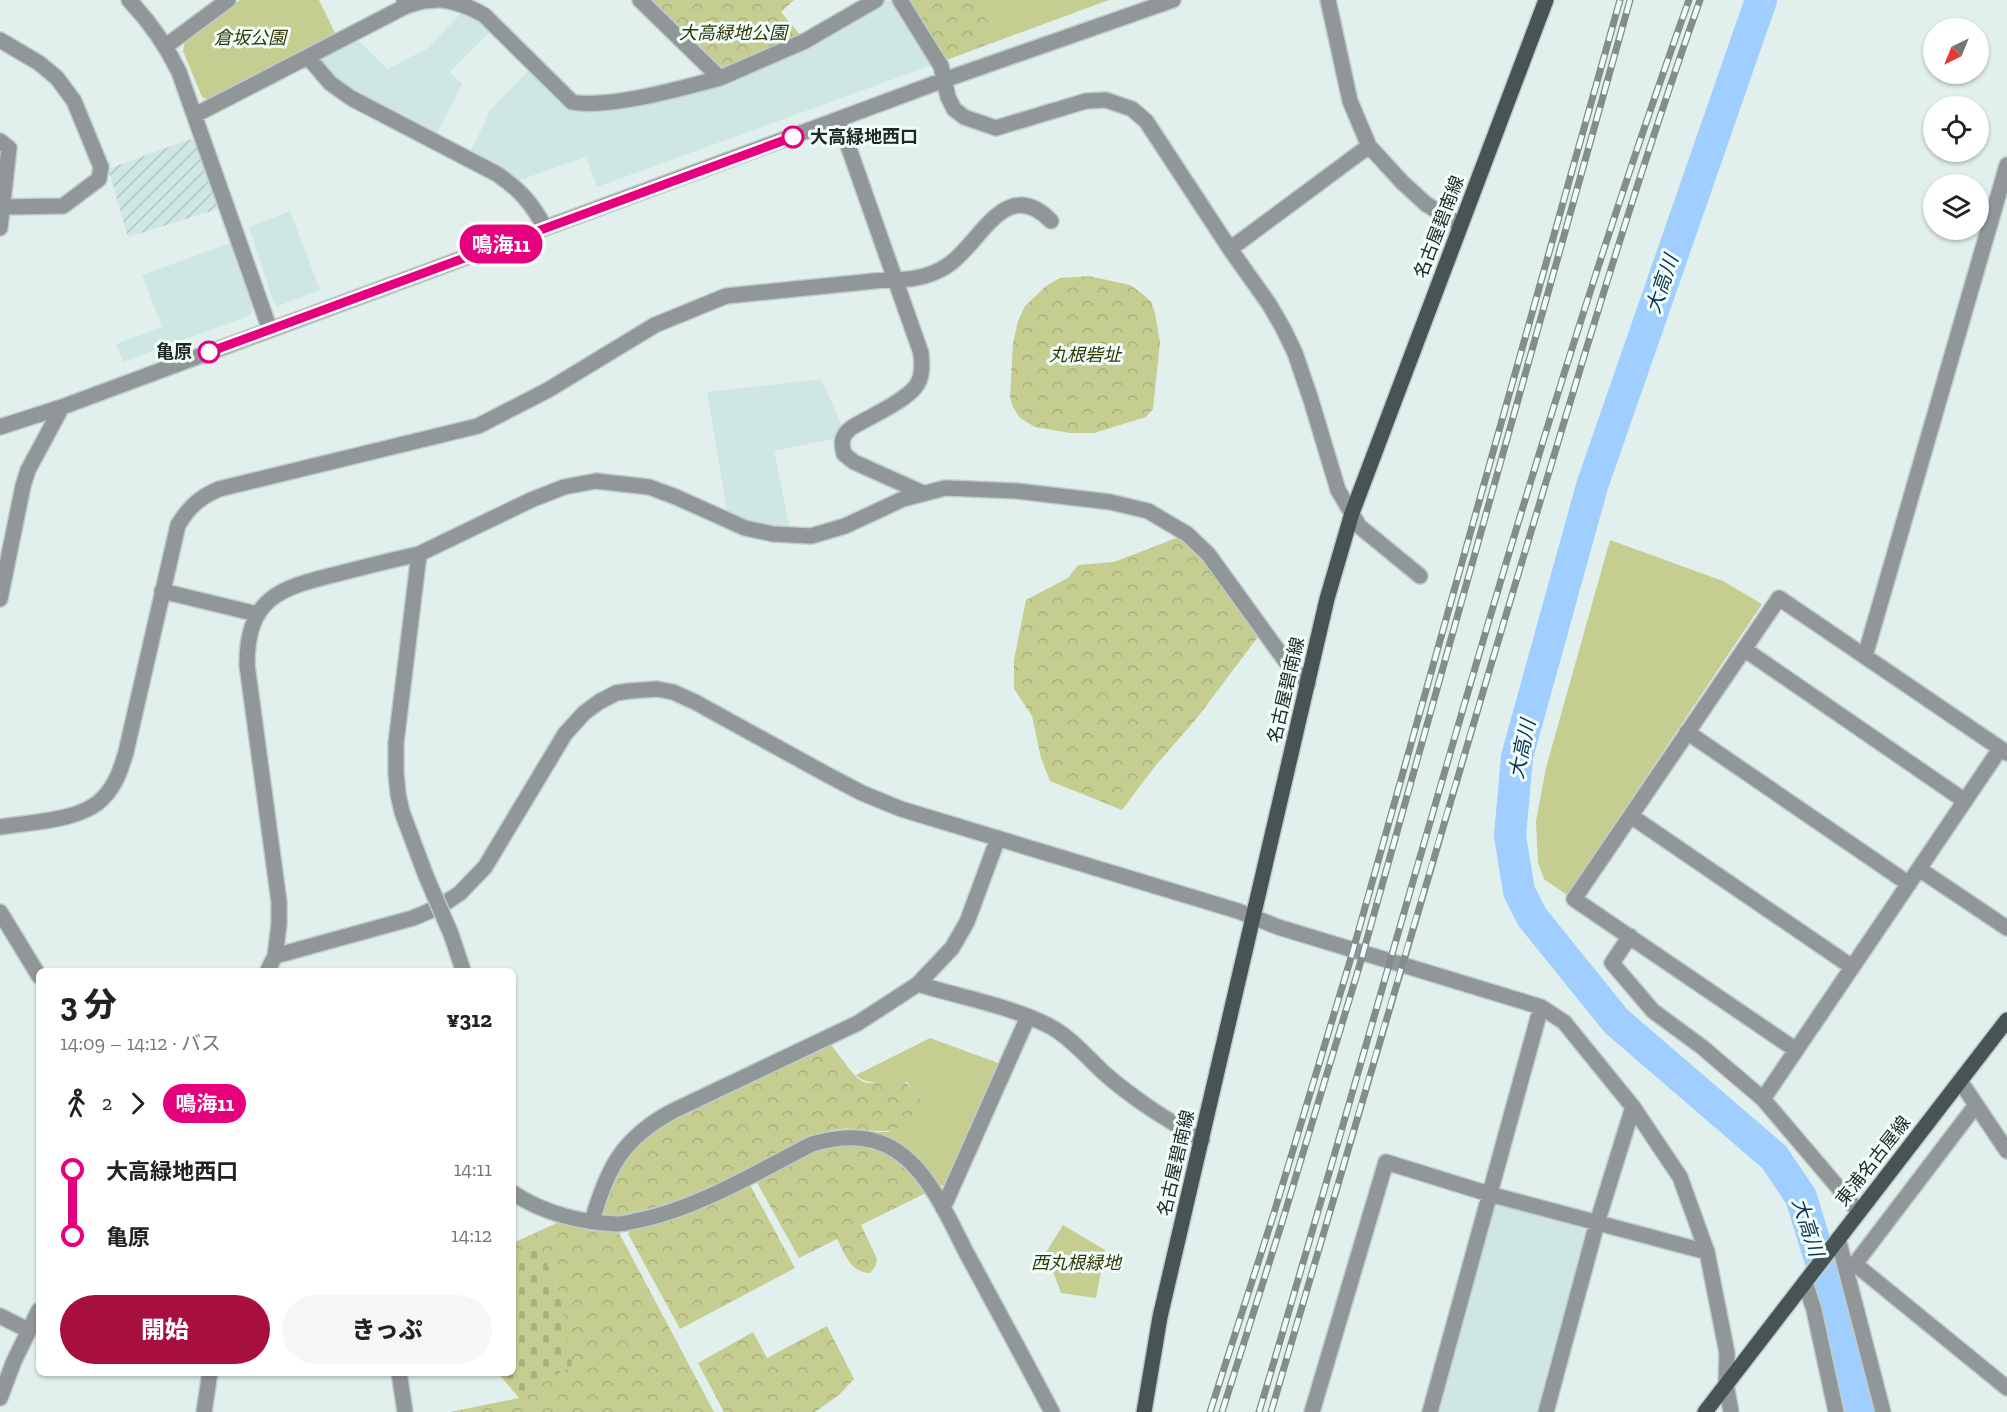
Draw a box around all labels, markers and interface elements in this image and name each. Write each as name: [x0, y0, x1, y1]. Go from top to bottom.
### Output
north arrow: [1923, 18, 1989, 84]
map controls: [1923, 18, 1989, 240]
park label: 大高緑地公園: [679, 22, 790, 44]
park label: 倉坂公園: [214, 27, 289, 49]
button: locate: [1923, 96, 1989, 162]
marker: 大高緑地西口: [782, 126, 804, 148]
place label: 大高緑地西口: [810, 126, 918, 148]
street label: 名古屋碧南線: [1409, 173, 1469, 281]
button: layers: [1923, 174, 1989, 240]
line badge: 鳴海11: [459, 224, 543, 264]
text: 鳴海11: [472, 232, 530, 257]
water label: 大高川: [1641, 250, 1684, 316]
place label: 亀原: [156, 341, 192, 363]
marker: 亀原: [198, 341, 220, 363]
park label: 丸根砦址: [1049, 344, 1123, 366]
street label: 名古屋碧南線: [1263, 635, 1309, 745]
water label: 大高川: [1504, 715, 1540, 781]
text: 3 分: [60, 985, 117, 1024]
text: ¥312: [446, 1006, 492, 1033]
text: 14:09 – 14:12 · バス: [60, 1031, 221, 1055]
icon: walk: [60, 1087, 93, 1120]
icon: forward: [121, 1087, 154, 1120]
text: 2: [102, 1091, 112, 1115]
text: 鳴海11: [175, 1091, 234, 1116]
street label: 名古屋碧南線: [1153, 1108, 1199, 1218]
street label: 東浦名古屋線: [1831, 1112, 1915, 1210]
text: 14:11: [454, 1157, 492, 1181]
text: 大高緑地西口: [106, 1158, 238, 1185]
water label: 大高川: [1787, 1195, 1829, 1261]
text: 14:12: [451, 1223, 492, 1247]
text: 亀原: [106, 1224, 150, 1251]
park label: 西丸根緑地: [1031, 1252, 1123, 1274]
button: 開始: [60, 1295, 270, 1364]
button: きっぷ: [282, 1295, 492, 1364]

